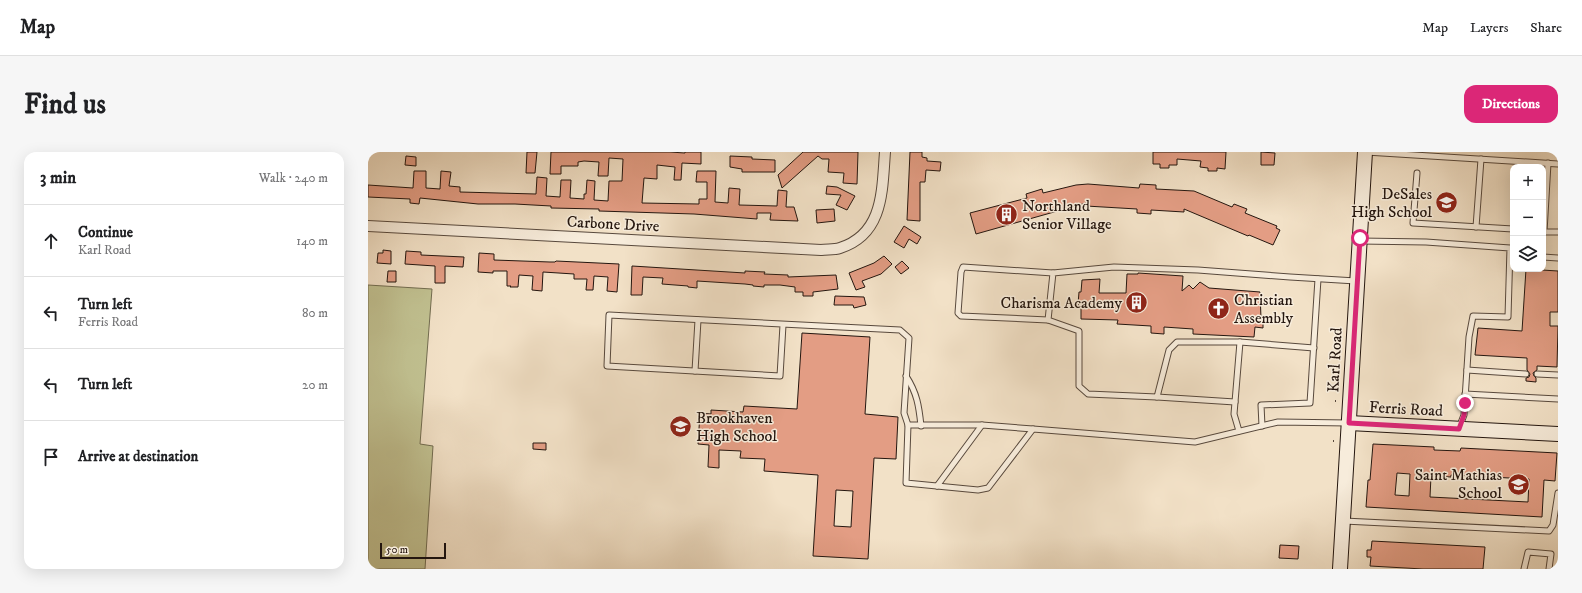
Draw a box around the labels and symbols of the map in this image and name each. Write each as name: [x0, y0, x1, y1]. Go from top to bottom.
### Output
place label: DeSales High School: [1351, 184, 1432, 222]
school or university icon: DeSales High School: [1434, 190, 1460, 216]
place label: Northland Senior Village: [1022, 196, 1112, 234]
building icon: Northland Senior Village: [993, 202, 1019, 228]
street label: Carbone Drive: [566, 212, 660, 236]
route start: [1351, 229, 1369, 247]
building icon: Charisma Academy: [1124, 290, 1150, 316]
place label: Christian Assembly: [1234, 290, 1294, 328]
place label: Charisma Academy: [1001, 293, 1122, 313]
church icon: Christian Assembly: [1205, 296, 1231, 322]
street label: Karl Road: [1323, 327, 1347, 393]
route end: [1456, 394, 1474, 412]
street label: Ferris Road: [1369, 397, 1443, 421]
place label: Brookhaven High School: [696, 408, 777, 446]
school or university icon: Brookhaven High School: [668, 414, 694, 440]
place label: Saint Mathias School: [1415, 465, 1502, 503]
school or university icon: Saint Mathias School: [1505, 471, 1531, 497]
scale bar: [380, 541, 446, 560]

